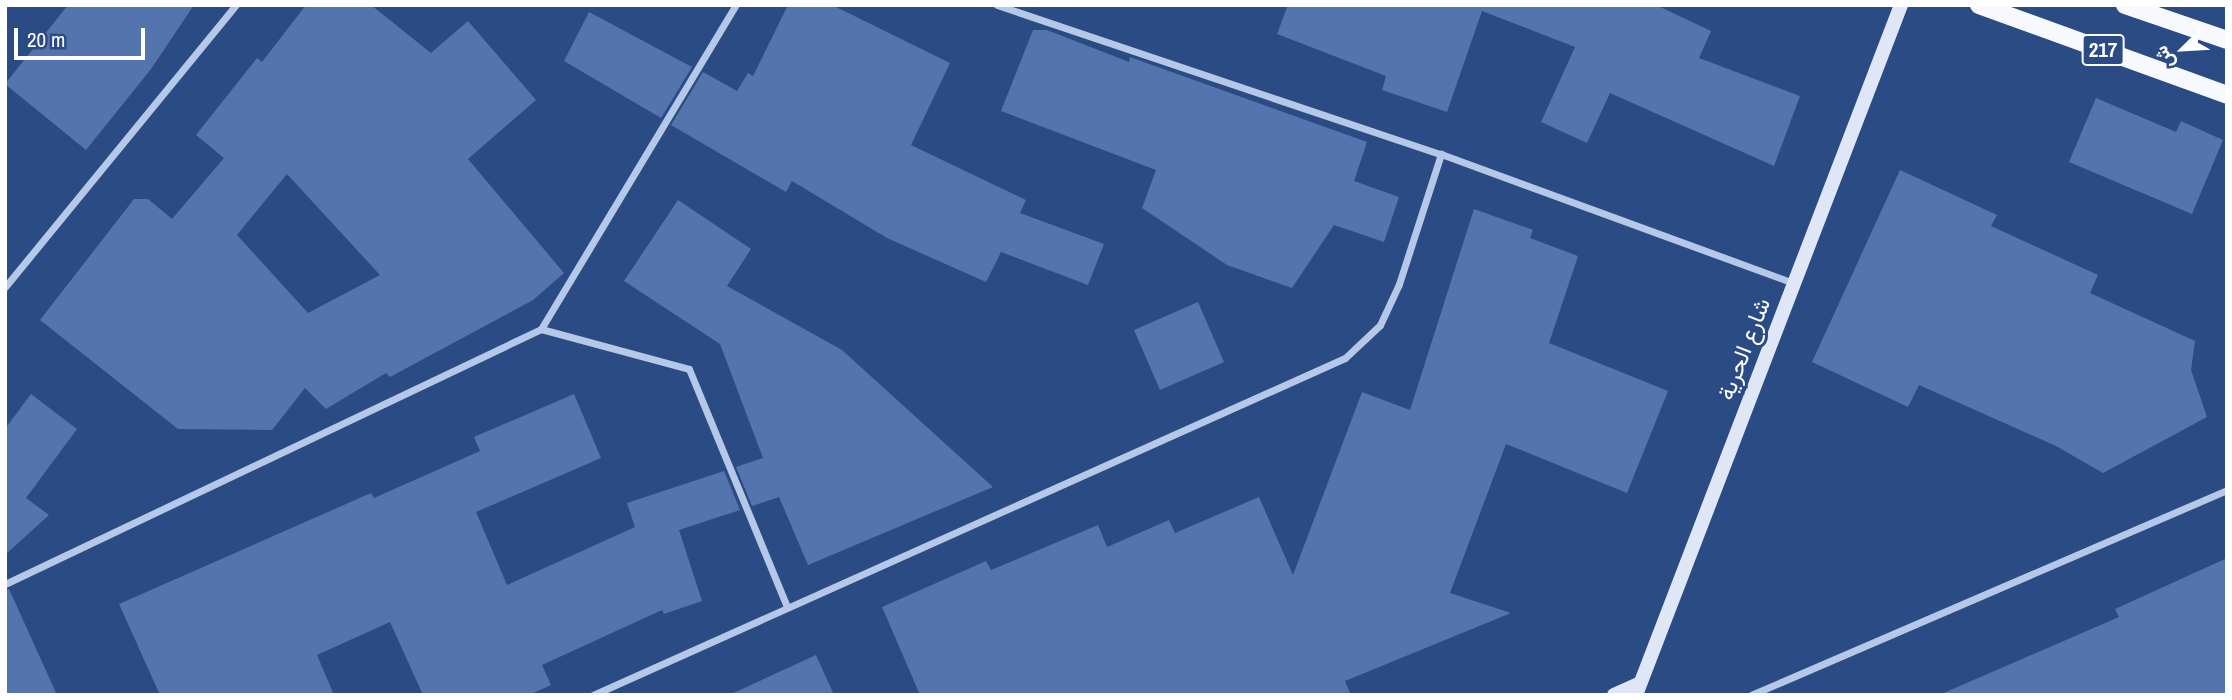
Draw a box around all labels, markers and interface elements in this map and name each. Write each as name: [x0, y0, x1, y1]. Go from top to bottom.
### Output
scale bar: [18, 14, 149, 58]
north arrow: [2148, 14, 2218, 84]
text: 20 m: [27, 25, 65, 54]
road number: 217: [2080, 32, 2126, 68]
text: ش: [2147, 42, 2180, 73]
street label: شارع الحرية: [1712, 294, 1776, 404]

